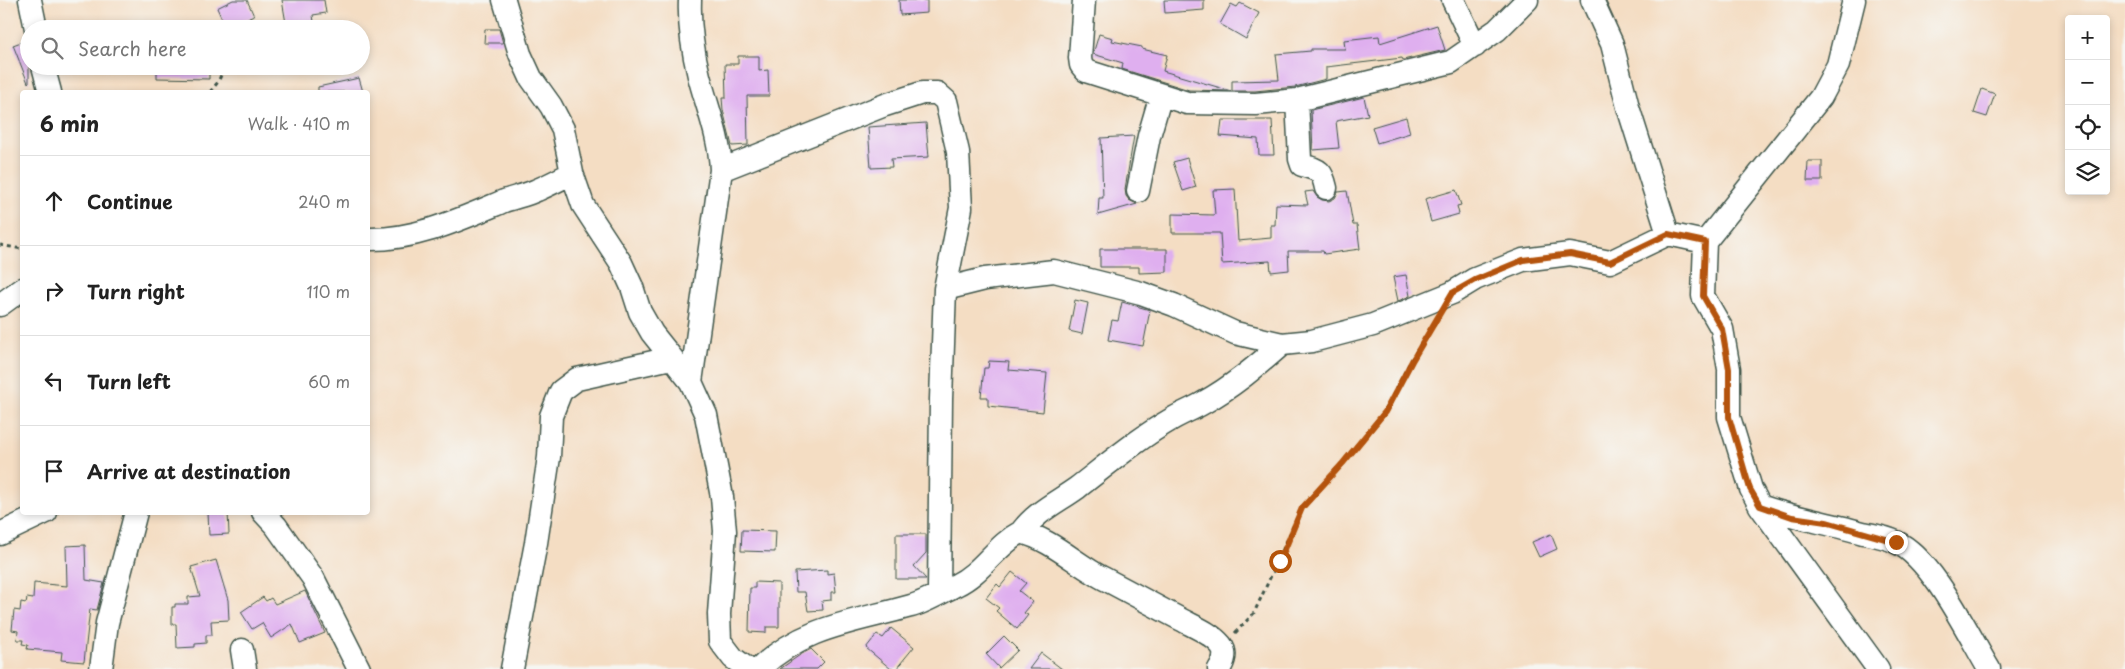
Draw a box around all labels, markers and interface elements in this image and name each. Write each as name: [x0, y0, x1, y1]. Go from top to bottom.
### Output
map controls: [2065, 15, 2110, 195]
button: +: [2065, 15, 2110, 60]
search box: [20, 20, 370, 75]
icon: search: [38, 34, 66, 62]
text: Search here: [78, 34, 187, 62]
button: −: [2065, 60, 2110, 105]
button: locate: [2065, 105, 2110, 150]
text: 6 min: [40, 107, 99, 139]
text: Walk · 410 m: [248, 111, 350, 135]
button: layers: [2065, 150, 2110, 195]
icon: ahead: [40, 187, 68, 215]
text: Continue: [87, 187, 173, 215]
text: 240 m: [298, 189, 350, 213]
icon: right: [40, 277, 68, 305]
text: Turn right: [87, 277, 185, 305]
text: 110 m: [307, 279, 350, 303]
icon: left: [40, 367, 68, 395]
text: Turn left: [87, 367, 171, 395]
text: 60 m: [308, 369, 350, 393]
icon: arrive: [40, 457, 68, 485]
text: Arrive at destination: [87, 457, 291, 485]
route end: [1885, 531, 1908, 554]
route start: [1269, 550, 1292, 573]

